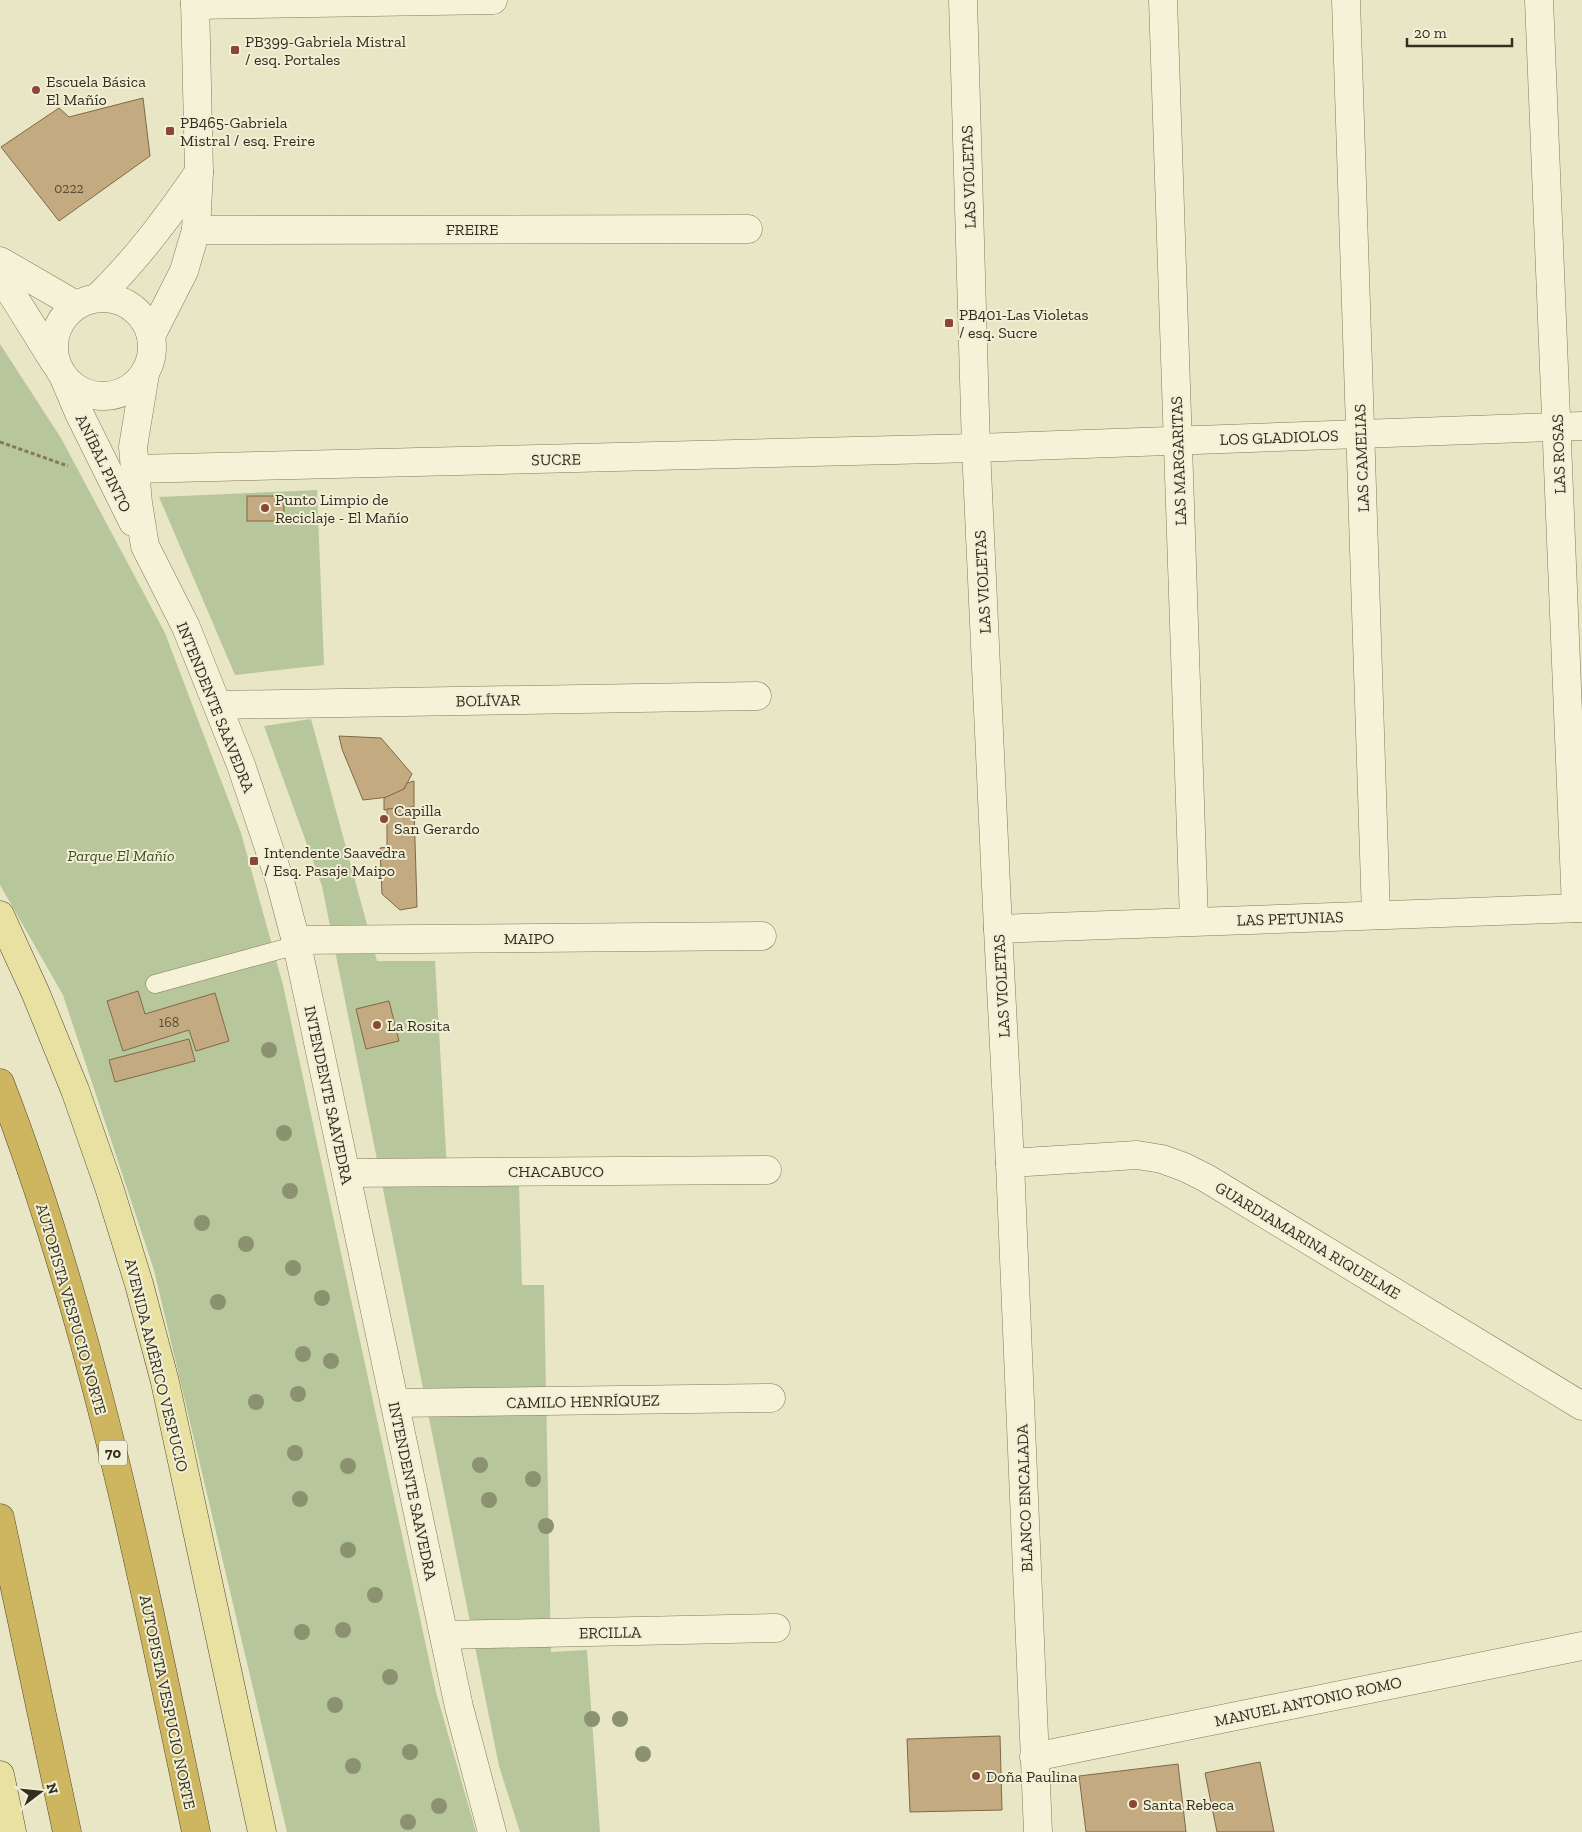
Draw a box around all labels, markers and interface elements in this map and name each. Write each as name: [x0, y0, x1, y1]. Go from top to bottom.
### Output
scale bar: [1407, 15, 1512, 47]
text: 20 m: [1414, 24, 1447, 42]
place label: PB399-Gabriela Mistral / esq. Portales: [245, 32, 406, 69]
marker: PB399-Gabriela Mistral / esq. Portales: [229, 44, 241, 56]
place label: Escuela Básica El Mañío: [46, 72, 146, 109]
marker: Escuela Básica El Mañío: [30, 84, 42, 96]
place label: PB465-Gabriela Mistral / esq. Freire: [180, 113, 315, 150]
marker: PB465-Gabriela Mistral / esq. Freire: [164, 125, 176, 137]
street label: LAS VIOLETAS: [957, 125, 980, 229]
house number: 0222: [54, 180, 84, 197]
street label: FREIRE: [446, 220, 498, 239]
place label: PB401-Las Violetas / esq. Sucre: [959, 305, 1088, 342]
marker: PB401-Las Violetas / esq. Sucre: [943, 317, 955, 329]
street label: LAS MARGARITAS: [1167, 396, 1190, 526]
street label: LAS CAMELIAS: [1350, 404, 1373, 512]
street label: ANÍBAL PINTO: [72, 411, 136, 516]
street label: LAS ROSAS: [1548, 414, 1569, 494]
street label: LOS GLADIOLOS: [1219, 426, 1339, 449]
street label: SUCRE: [531, 450, 581, 469]
place label: Punto Limpio de Reciclaje - El Mañío: [275, 490, 409, 527]
marker: Punto Limpio de Reciclaje - El Mañío: [259, 502, 271, 514]
street label: LAS VIOLETAS: [970, 530, 995, 634]
street label: INTENDENTE SAAVEDRA: [173, 619, 259, 796]
street label: BOLÍVAR: [456, 690, 521, 711]
place label: Capilla San Gerardo: [394, 801, 480, 838]
marker: Capilla San Gerardo: [378, 813, 390, 825]
place label: Intendente Saavedra / Esq. Pasaje Maipo: [264, 843, 406, 880]
park label: Parque El Mañío: [67, 846, 175, 865]
marker: Intendente Saavedra / Esq. Pasaje Maipo: [248, 855, 260, 867]
street label: LAS PETUNIAS: [1236, 907, 1344, 930]
street label: MAIPO: [504, 929, 555, 948]
street label: LAS VIOLETAS: [989, 934, 1014, 1038]
street label: INTENDENTE SAAVEDRA: [300, 1004, 357, 1187]
house number: 168: [159, 1014, 179, 1031]
place label: La Rosita: [387, 1016, 450, 1035]
marker: La Rosita: [371, 1019, 383, 1031]
street label: CHACABUCO: [508, 1162, 604, 1181]
street label: GUARDIAMARINA RIQUELME: [1212, 1177, 1404, 1303]
street label: AUTOPISTA VESPUCIO NORTE: [32, 1201, 111, 1417]
street label: AVENIDA AMÉRICO VESPUCIO: [121, 1256, 192, 1474]
street label: CAMILO HENRÍQUEZ: [506, 1391, 660, 1412]
street label: INTENDENTE SAAVEDRA: [384, 1400, 441, 1583]
street label: BLANCO ENCALADA: [1012, 1423, 1037, 1572]
road number: 70: [99, 1440, 127, 1466]
street label: AUTOPISTA VESPUCIO NORTE: [135, 1593, 200, 1811]
street label: ERCILLA: [579, 1622, 642, 1643]
street label: MANUEL ANTONIO ROMO: [1213, 1672, 1404, 1731]
north arrow: [15, 1767, 65, 1817]
place label: Doña Paulina: [986, 1767, 1078, 1786]
marker: Doña Paulina: [970, 1770, 982, 1782]
text: N: [42, 1781, 62, 1796]
place label: Santa Rebeca: [1143, 1795, 1234, 1814]
marker: Santa Rebeca: [1127, 1798, 1139, 1810]

